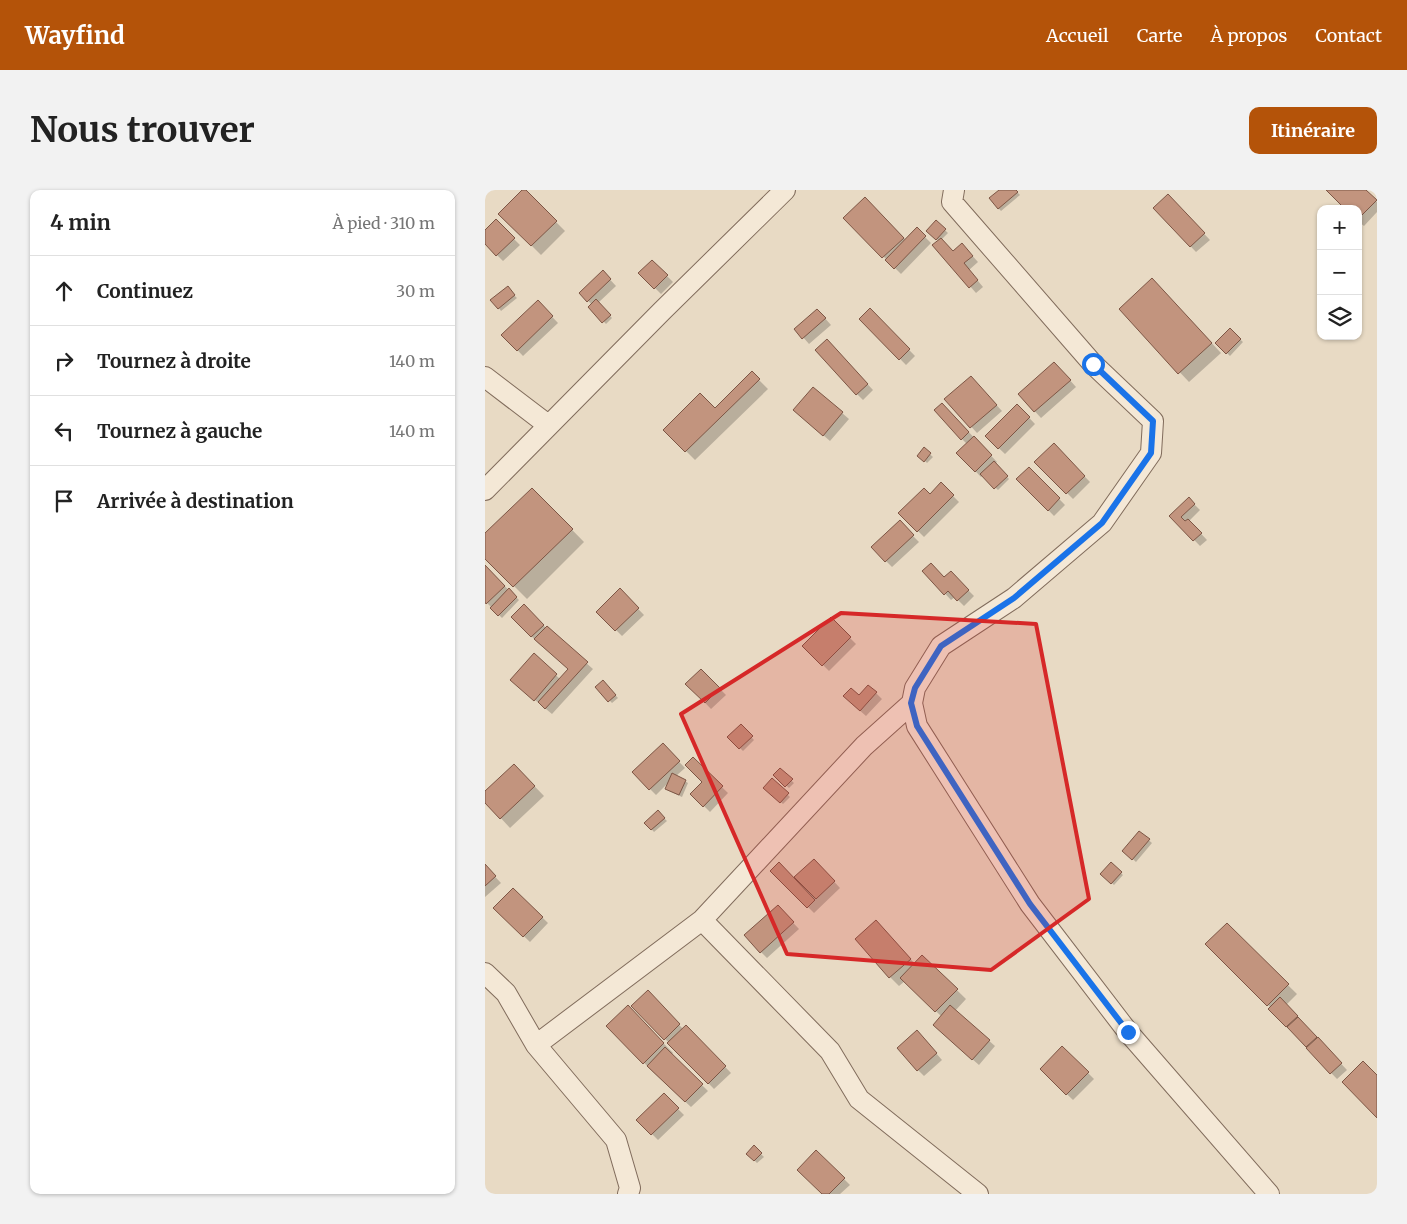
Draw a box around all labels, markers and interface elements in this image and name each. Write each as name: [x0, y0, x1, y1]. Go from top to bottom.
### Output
text: Wayfind: [25, 20, 125, 51]
text: Accueil: [1046, 24, 1109, 47]
text: Carte: [1137, 24, 1182, 47]
text: À propos: [1210, 24, 1287, 47]
text: Contact: [1315, 24, 1382, 47]
button: Itinéraire: [1249, 107, 1377, 154]
text: Nous trouver: [30, 108, 255, 152]
map controls: [1317, 205, 1362, 340]
button: +: [1317, 205, 1362, 250]
text: 4 min: [50, 209, 111, 236]
text: À pied · 310 m: [332, 213, 435, 233]
button: −: [1317, 250, 1362, 295]
icon: ahead: [50, 277, 78, 305]
text: Continuez: [97, 279, 193, 303]
text: 30 m: [396, 281, 435, 301]
button: layers: [1317, 295, 1362, 340]
icon: right: [50, 347, 78, 375]
text: Tournez à droite: [97, 349, 251, 373]
text: 140 m: [389, 351, 435, 371]
route start: [1082, 353, 1105, 376]
icon: left: [50, 417, 78, 445]
text: Tournez à gauche: [97, 419, 262, 443]
text: 140 m: [389, 421, 435, 441]
icon: arrive: [50, 487, 78, 515]
text: Arrivée à destination: [97, 489, 294, 513]
route end: [1117, 1021, 1140, 1044]

